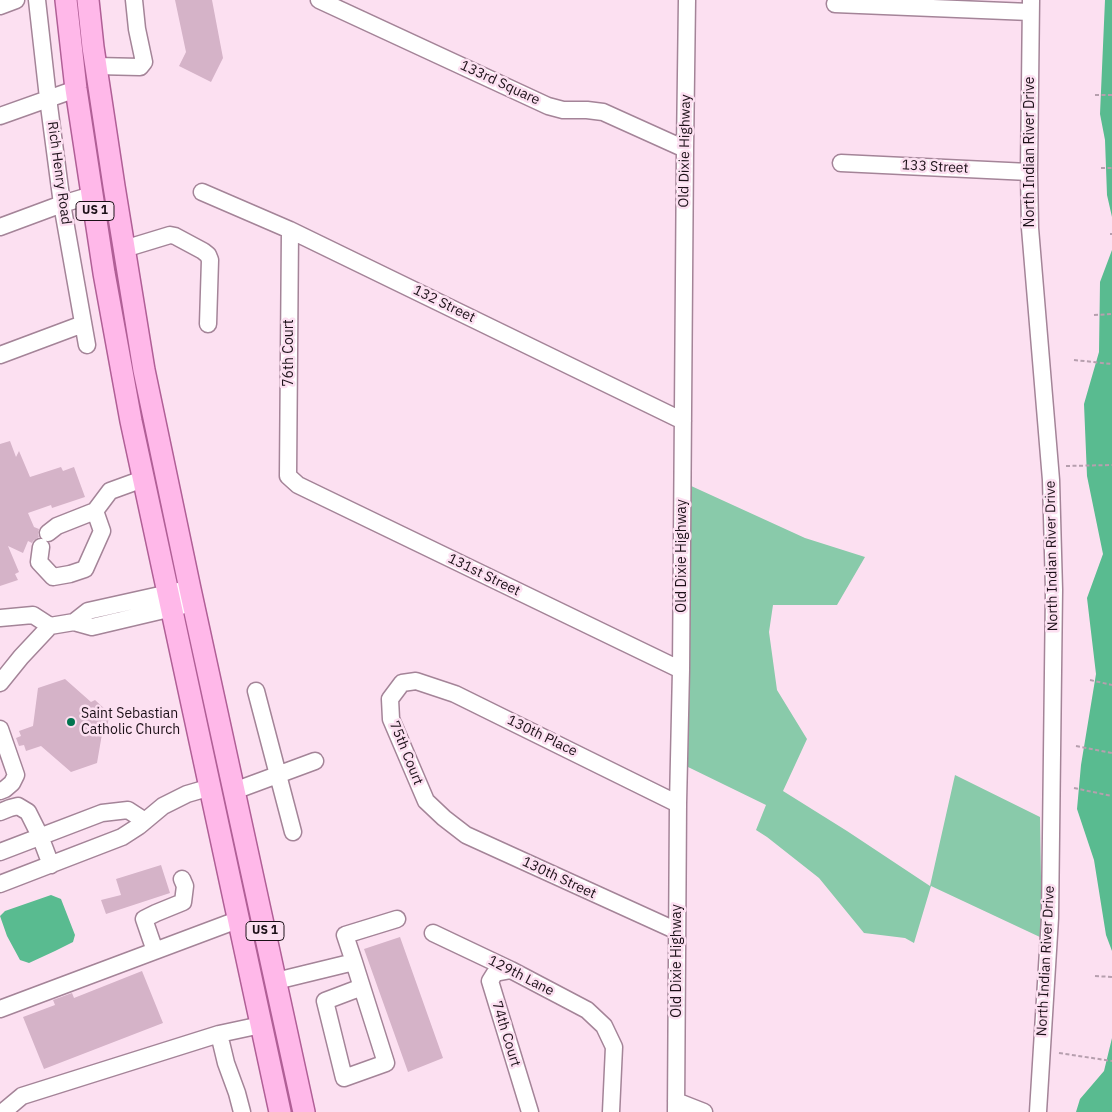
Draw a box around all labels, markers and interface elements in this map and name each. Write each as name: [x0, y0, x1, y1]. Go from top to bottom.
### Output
street label: 133rd Square: [457, 57, 543, 109]
street label: North Indian River Drive: [1022, 77, 1038, 227]
street label: Old Dixie Highway: [676, 94, 694, 208]
street label: Rich Henry Road: [43, 120, 75, 226]
street label: 133 Street: [901, 157, 969, 177]
road number: US 1: [76, 202, 114, 220]
street label: 132 Street: [410, 282, 478, 326]
street label: 76th Court: [281, 319, 297, 387]
street label: North Indian River Drive: [1042, 480, 1062, 632]
street label: Old Dixie Highway: [674, 499, 690, 613]
street label: 131st Street: [445, 550, 523, 600]
place label: Saint Sebastian Catholic Church: [81, 706, 180, 739]
street label: 130th Place: [504, 712, 580, 760]
marker: Saint Sebastian Catholic Church: [65, 716, 77, 728]
street label: 75th Court: [386, 719, 426, 787]
street label: 130th Street: [519, 854, 599, 902]
street label: North Indian River Drive: [1034, 885, 1058, 1037]
street label: Old Dixie Highway: [669, 904, 685, 1018]
road number: US 1: [246, 921, 284, 940]
street label: 129th Lane: [485, 952, 557, 1000]
street label: 74th Court: [488, 999, 524, 1069]

